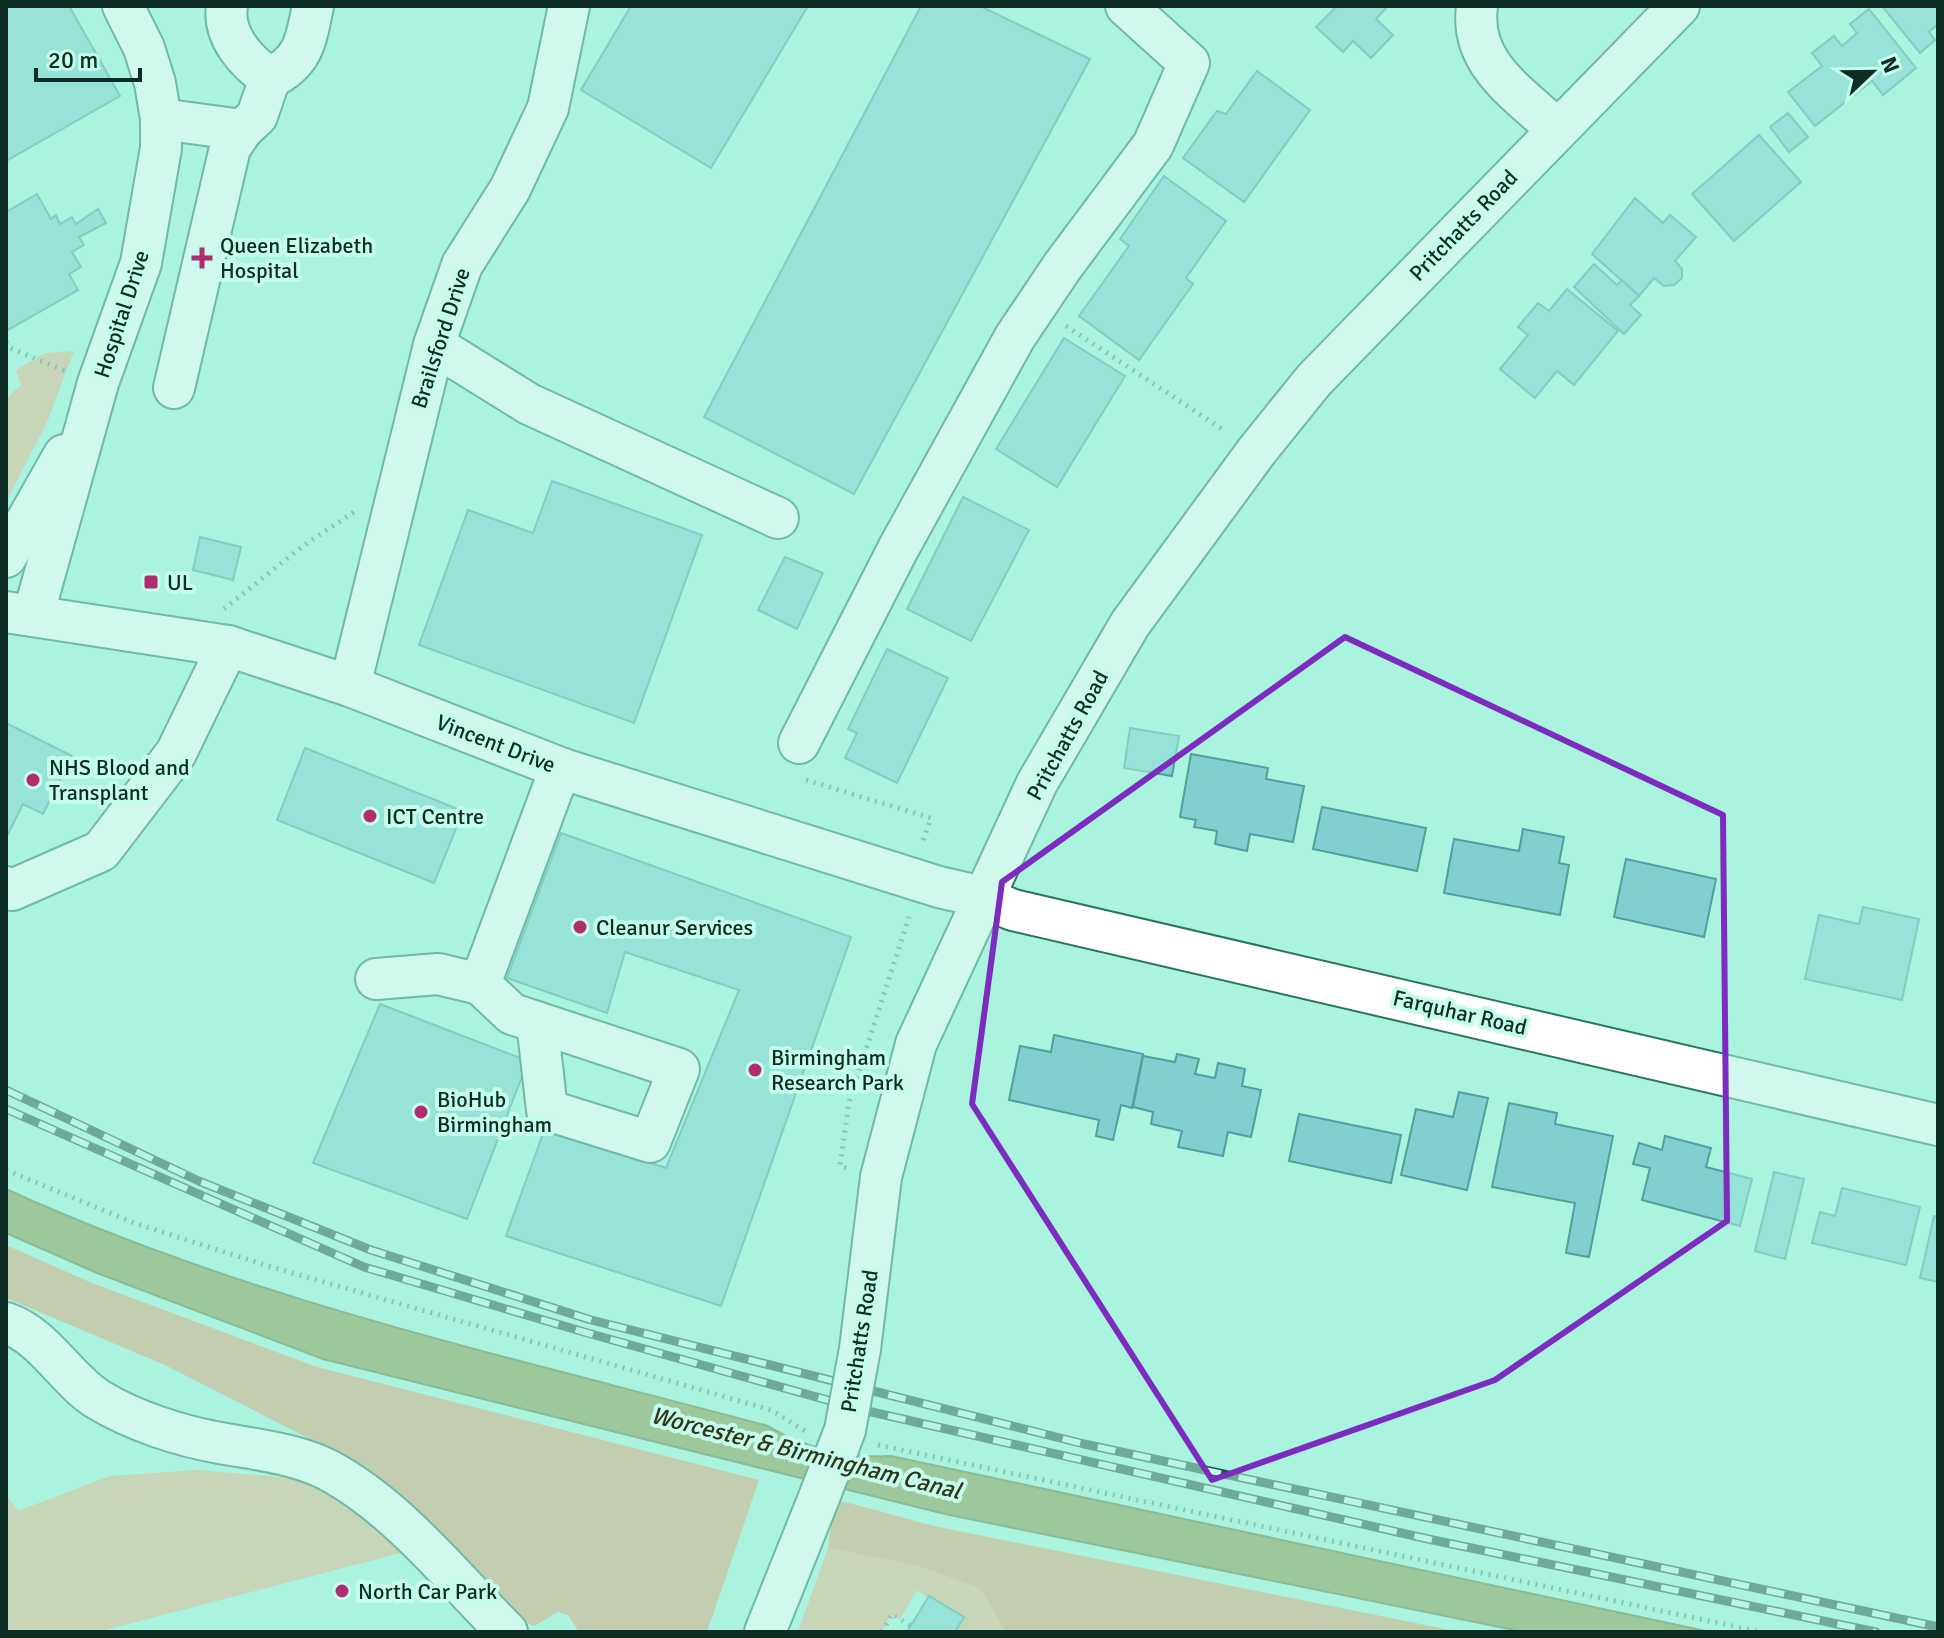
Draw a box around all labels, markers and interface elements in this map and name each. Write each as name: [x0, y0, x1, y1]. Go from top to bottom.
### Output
scale bar: [36, 32, 140, 82]
north arrow: [1832, 32, 1912, 112]
text: 20 m: [48, 45, 98, 75]
text: N: [1875, 53, 1905, 77]
street label: Pritchatts Road: [1404, 164, 1523, 287]
place label: Queen Elizabeth Hospital: [220, 232, 373, 284]
street label: Hospital Drive: [88, 247, 155, 381]
marker: Queen Elizabeth Hospital: [191, 247, 213, 269]
street label: Brailsford Drive: [405, 264, 476, 412]
place label: UL: [167, 569, 193, 596]
marker: UL: [142, 573, 160, 591]
street label: Pritchatts Road: [1021, 666, 1114, 805]
street label: Vincent Drive: [432, 708, 559, 779]
place label: NHS Blood and Transplant: [49, 754, 190, 806]
marker: NHS Blood and Transplant: [24, 771, 42, 789]
place label: ICT Centre: [386, 803, 484, 830]
marker: ICT Centre: [361, 807, 379, 825]
place label: Cleanur Services: [596, 914, 753, 941]
marker: Cleanur Services: [571, 918, 589, 936]
street label: Farquhar Road: [1390, 984, 1529, 1041]
place label: Birmingham Research Park: [771, 1044, 904, 1096]
marker: Birmingham Research Park: [746, 1061, 764, 1079]
place label: BioHub Birmingham: [437, 1086, 552, 1138]
marker: BioHub Birmingham: [412, 1103, 430, 1121]
street label: Pritchatts Road: [835, 1268, 884, 1414]
water label: Worcester & Birmingham Canal: [648, 1400, 966, 1507]
place label: North Car Park: [358, 1578, 497, 1605]
marker: North Car Park: [333, 1582, 351, 1600]

